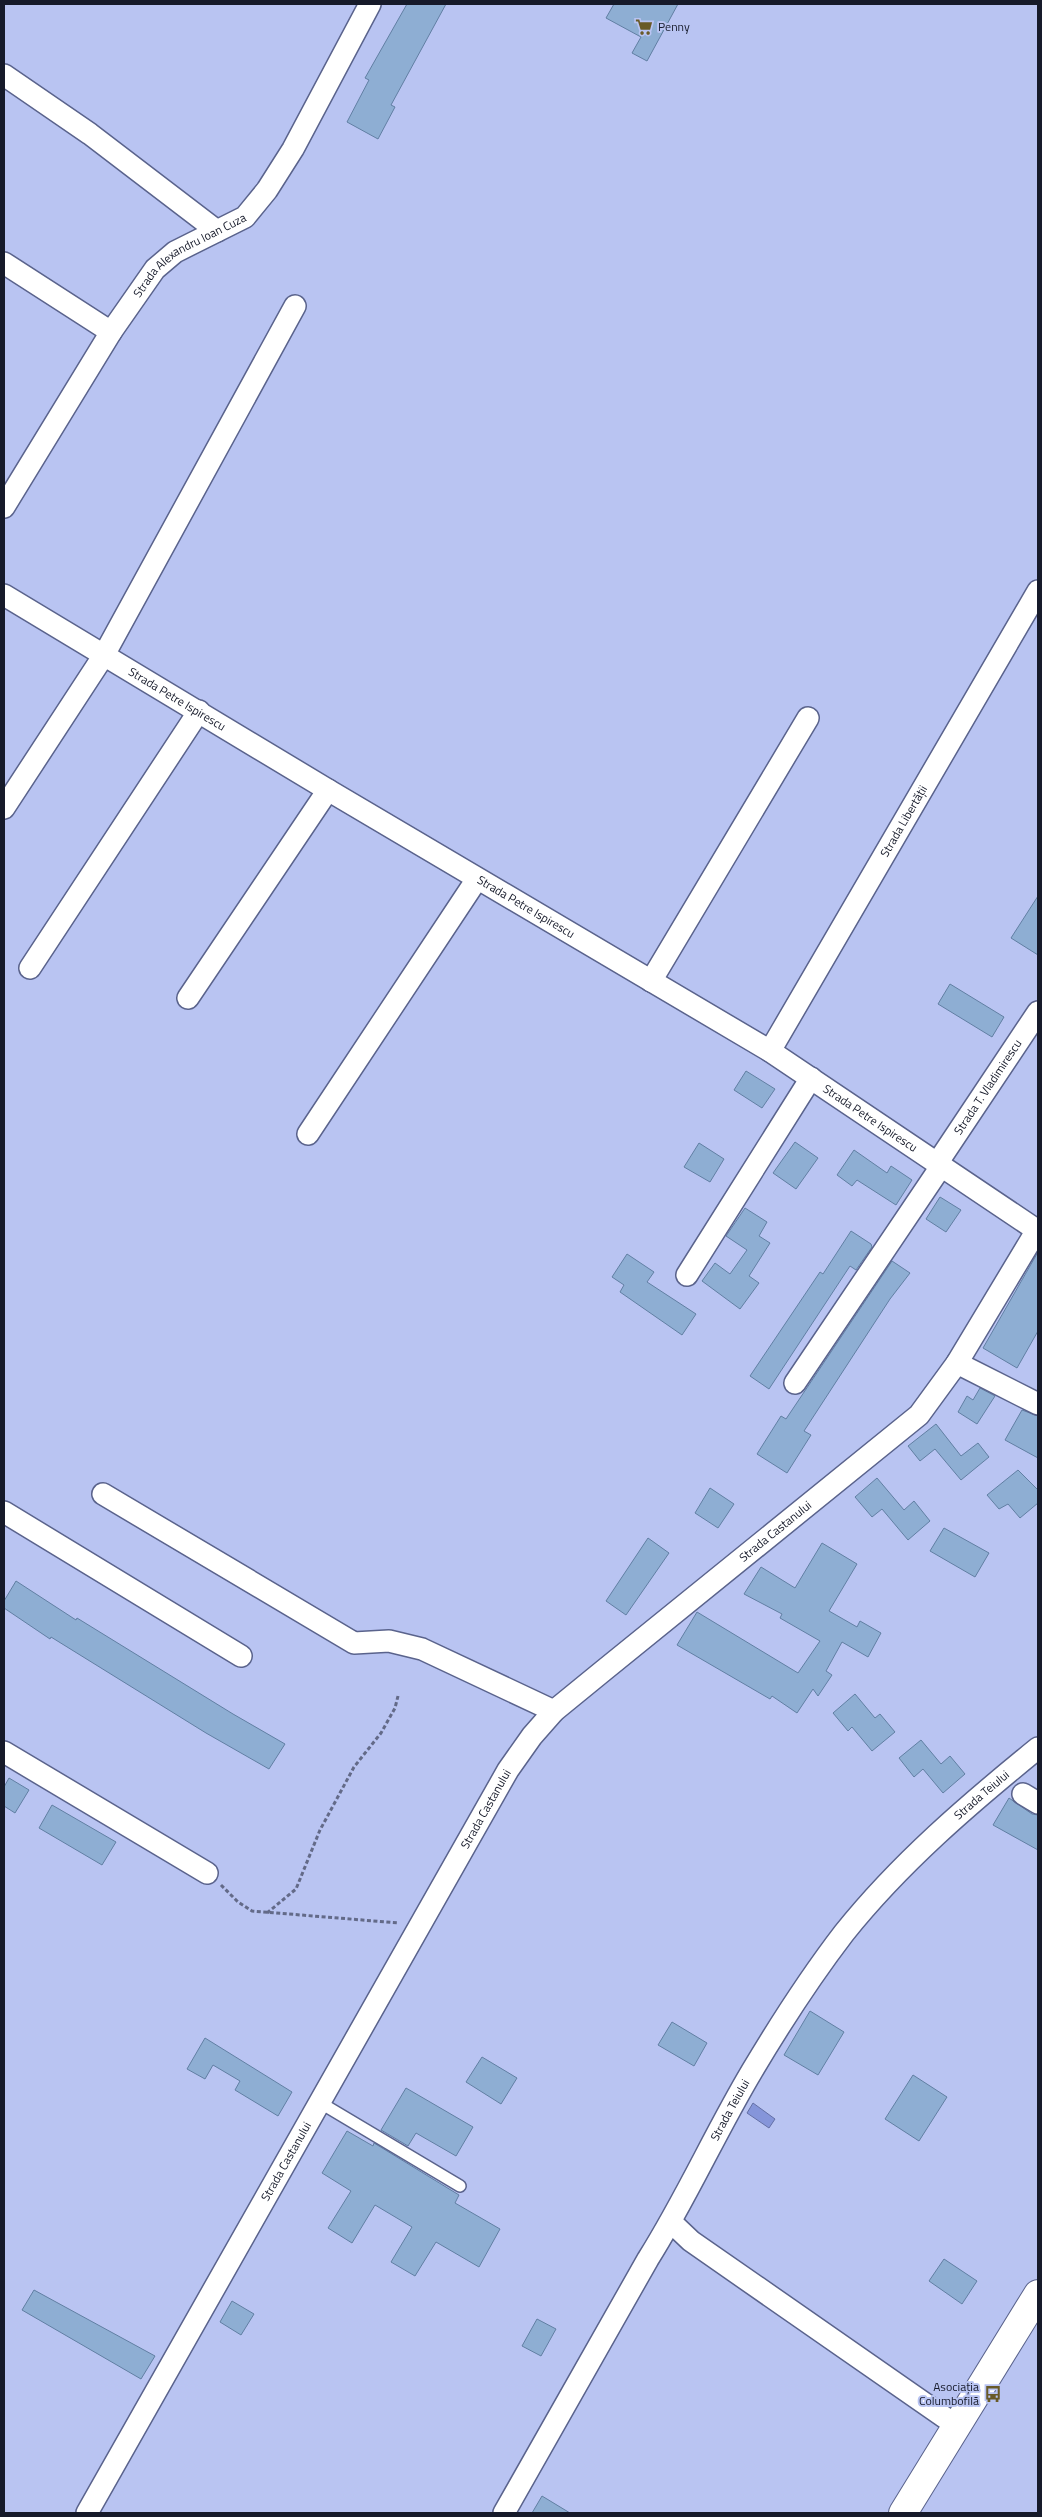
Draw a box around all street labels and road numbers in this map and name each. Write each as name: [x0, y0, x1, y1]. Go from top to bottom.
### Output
street label: Strada Alexandru Ioan Cuza: [128, 208, 249, 301]
street label: Strada Petre Ispirescu: [125, 662, 230, 735]
street label: Strada Libertății: [875, 781, 932, 860]
street label: Strada Petre Ispirescu: [474, 870, 579, 943]
street label: Strada T. Vladimirescu: [949, 1035, 1026, 1138]
street label: Strada Petre Ispirescu: [819, 1079, 922, 1157]
street label: Strada Castanului: [735, 1496, 816, 1566]
street label: Strada Teiului: [949, 1765, 1013, 1824]
street label: Strada Castanului: [455, 1766, 516, 1852]
street label: Strada Teiului: [705, 2075, 754, 2144]
street label: Strada Castanului: [256, 2118, 316, 2205]

